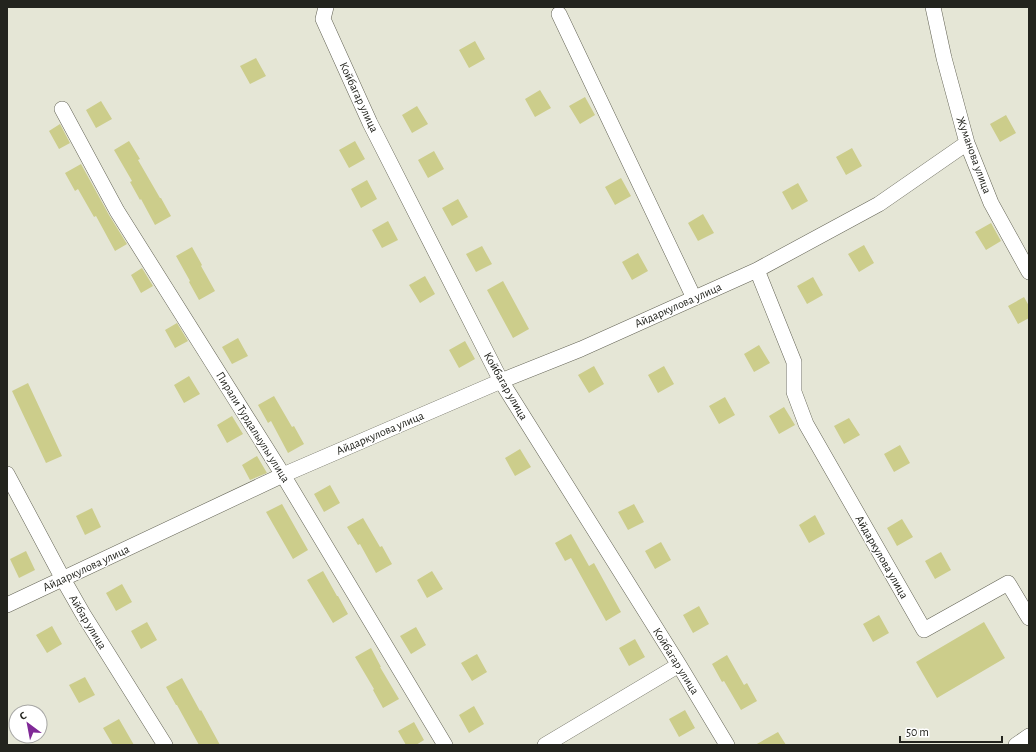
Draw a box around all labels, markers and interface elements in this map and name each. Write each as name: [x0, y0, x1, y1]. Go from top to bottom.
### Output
street label: Койбагар улица: [337, 60, 381, 135]
street label: Жуманова улица: [954, 115, 994, 196]
street label: Айдаркулова улица: [633, 280, 724, 331]
street label: Койбагар улица: [481, 350, 531, 423]
street label: Пирали Турдалыулы улица: [213, 369, 292, 485]
street label: Айдаркулова улица: [334, 409, 427, 458]
street label: Айдаркулова улица: [852, 513, 911, 602]
street label: Айдаркулова улица: [41, 542, 132, 594]
street label: Айбар улица: [66, 593, 109, 652]
street label: Койбагар улица: [650, 625, 702, 697]
north arrow: [8, 704, 48, 744]
text: С: [17, 710, 28, 722]
scale bar: [900, 718, 1002, 744]
text: 50 m: [906, 726, 929, 738]

